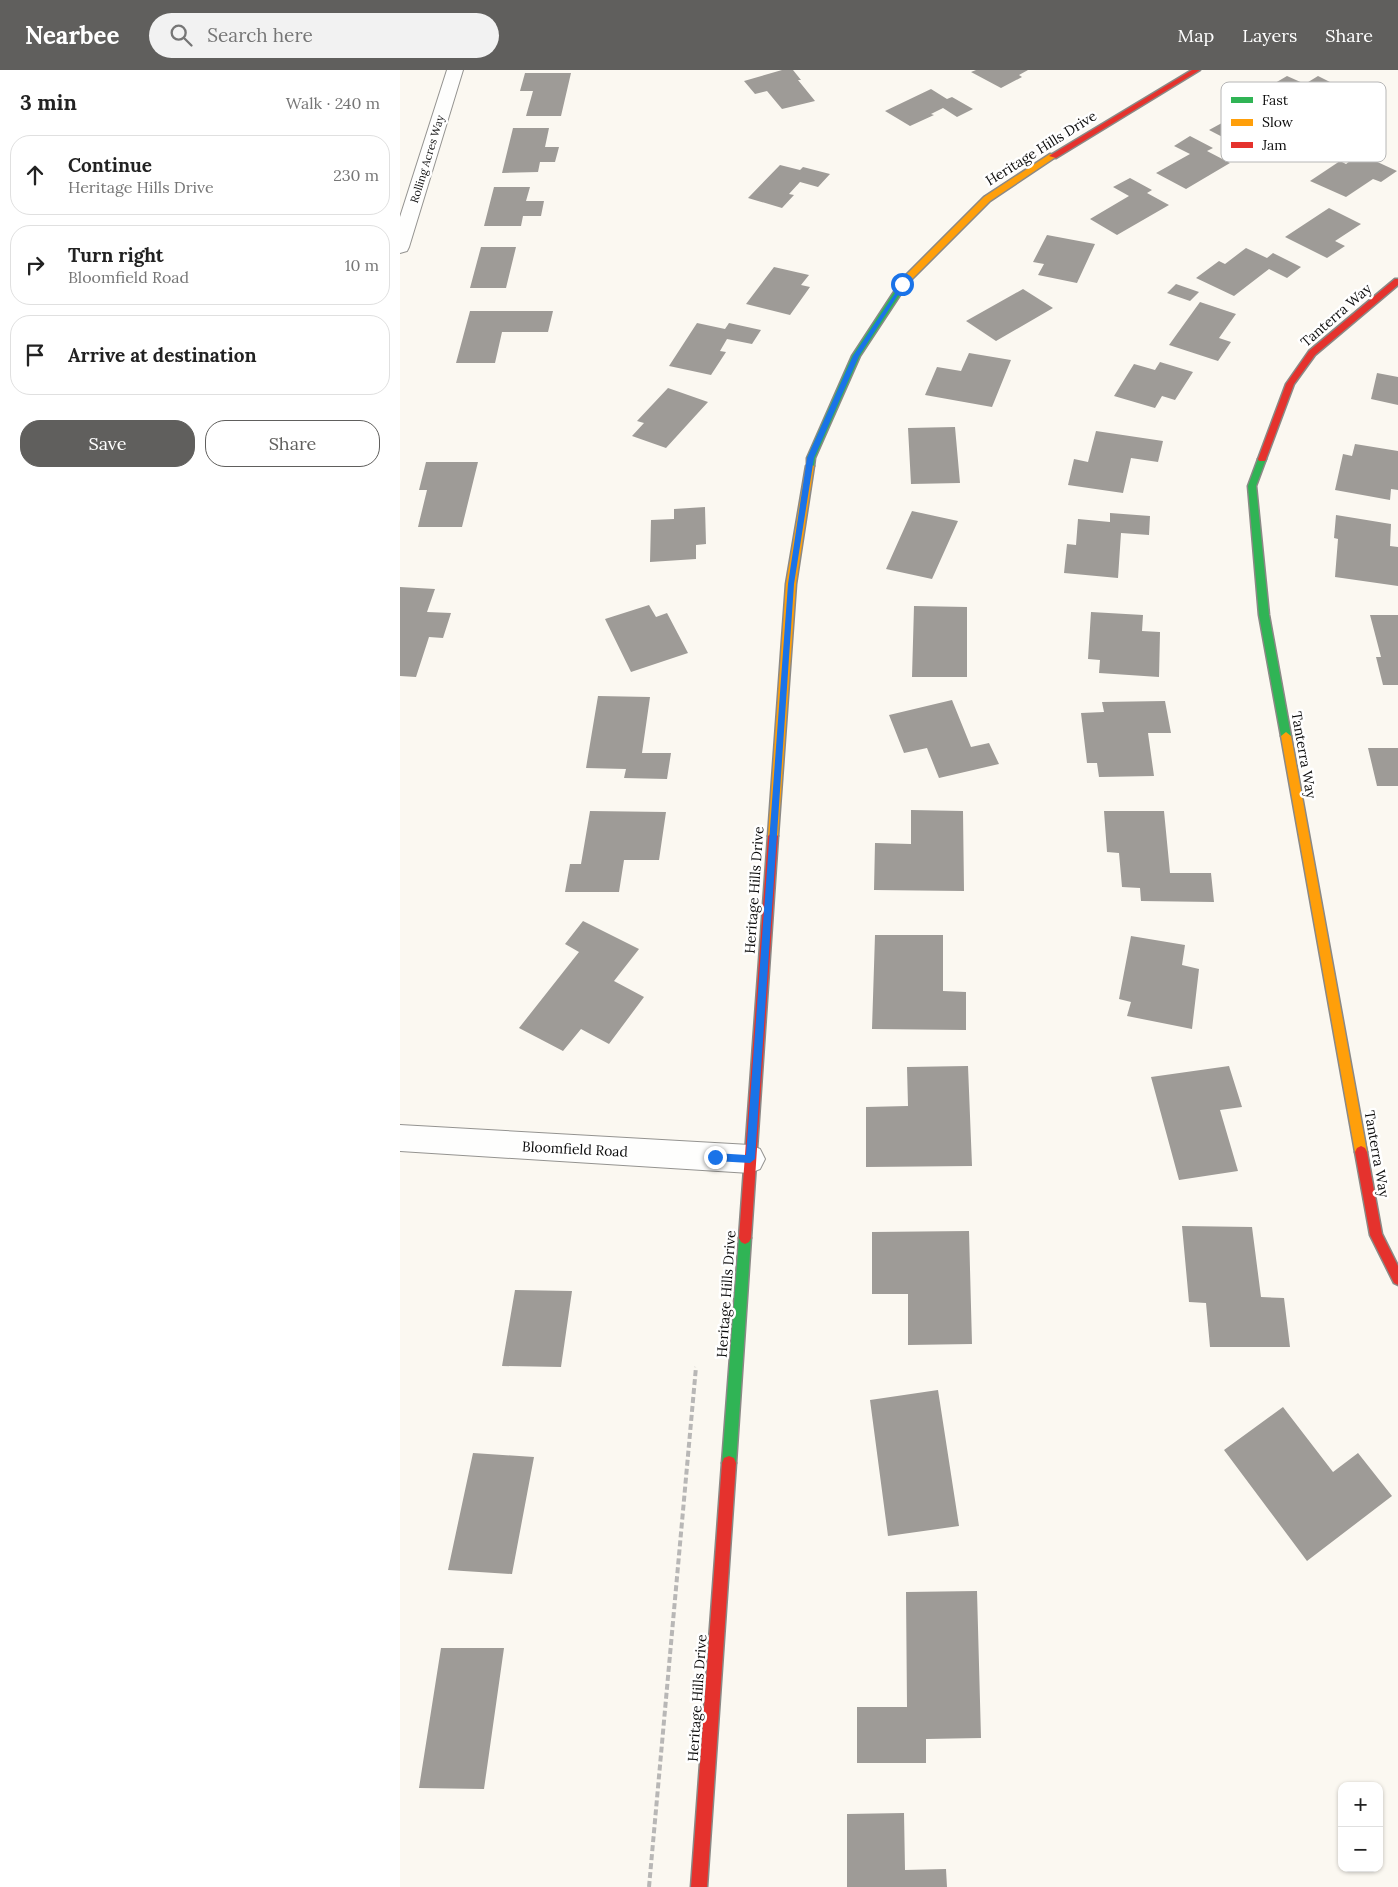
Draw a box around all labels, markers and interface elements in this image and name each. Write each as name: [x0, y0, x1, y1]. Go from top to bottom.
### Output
search box: [149, 13, 499, 58]
text: Nearbee: [25, 20, 119, 51]
icon: search: [167, 21, 195, 49]
text: Search here: [207, 23, 313, 47]
text: Map: [1178, 24, 1214, 47]
text: Layers: [1242, 24, 1297, 47]
text: Share: [1325, 24, 1373, 47]
legend: [1221, 82, 1386, 162]
text: 3 min: [20, 89, 77, 116]
text: Fast: [1262, 91, 1289, 109]
text: Walk · 240 m: [286, 93, 380, 113]
street label: Heritage Hills Drive: [982, 106, 1100, 189]
street label: Rolling Acres Way: [407, 113, 447, 205]
text: Slow: [1262, 113, 1294, 131]
text: Jam: [1261, 136, 1287, 154]
text: Continue: [68, 153, 152, 177]
icon: ahead: [21, 161, 49, 189]
text: 230 m: [333, 165, 379, 185]
text: Heritage Hills Drive: [68, 177, 214, 197]
text: Turn right: [68, 243, 164, 267]
icon: right: [21, 251, 49, 279]
text: 10 m: [345, 255, 379, 275]
text: Bloomfield Road: [68, 267, 189, 287]
route start: [891, 273, 914, 296]
street label: Tanterra Way: [1297, 279, 1376, 351]
icon: arrive: [21, 341, 49, 369]
text: Arrive at destination: [68, 343, 257, 367]
button: Save: [20, 420, 195, 467]
button: Share: [205, 420, 380, 467]
street label: Tanterra Way: [1287, 710, 1321, 800]
street label: Heritage Hills Drive: [741, 825, 767, 954]
street label: Tanterra Way: [1360, 1109, 1394, 1199]
street label: Bloomfield Road: [522, 1137, 628, 1161]
route end: [704, 1146, 727, 1169]
street label: Heritage Hills Drive: [713, 1229, 739, 1358]
street label: Heritage Hills Drive: [684, 1633, 710, 1762]
map controls: [1338, 1782, 1383, 1872]
button: +: [1338, 1782, 1383, 1827]
button: −: [1338, 1827, 1383, 1872]

